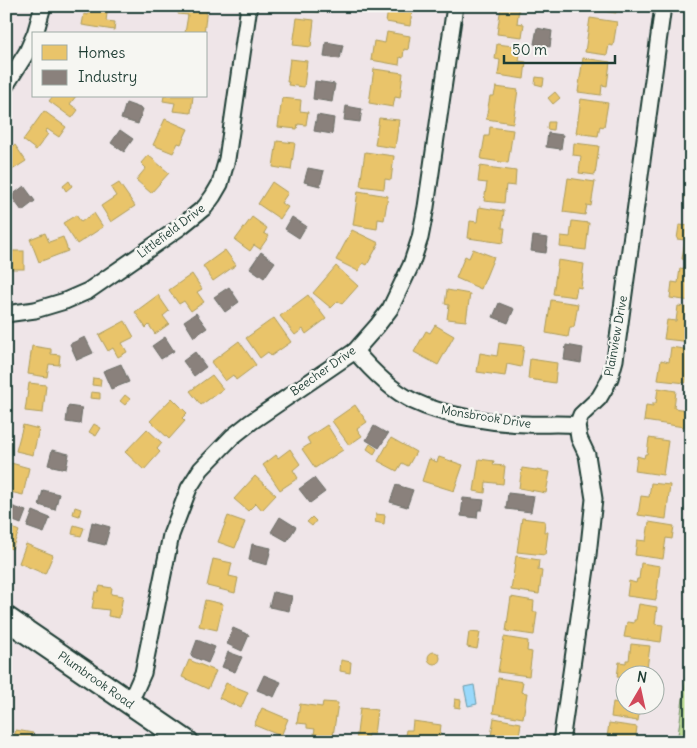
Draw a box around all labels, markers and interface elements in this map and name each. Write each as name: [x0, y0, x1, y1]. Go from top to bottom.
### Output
legend: [32, 32, 208, 98]
scale bar: [504, 32, 616, 64]
text: 50 m: [512, 40, 547, 59]
text: Homes: [78, 43, 125, 62]
text: Industry: [78, 67, 137, 86]
street label: Littlefield Drive: [134, 200, 207, 261]
street label: Plainview Drive: [601, 294, 630, 378]
street label: Beecher Drive: [287, 343, 358, 399]
street label: Monsbrook Drive: [440, 402, 532, 431]
street label: Plumbrook Road: [55, 648, 137, 711]
north arrow: [614, 666, 664, 716]
text: N: [636, 668, 648, 687]

